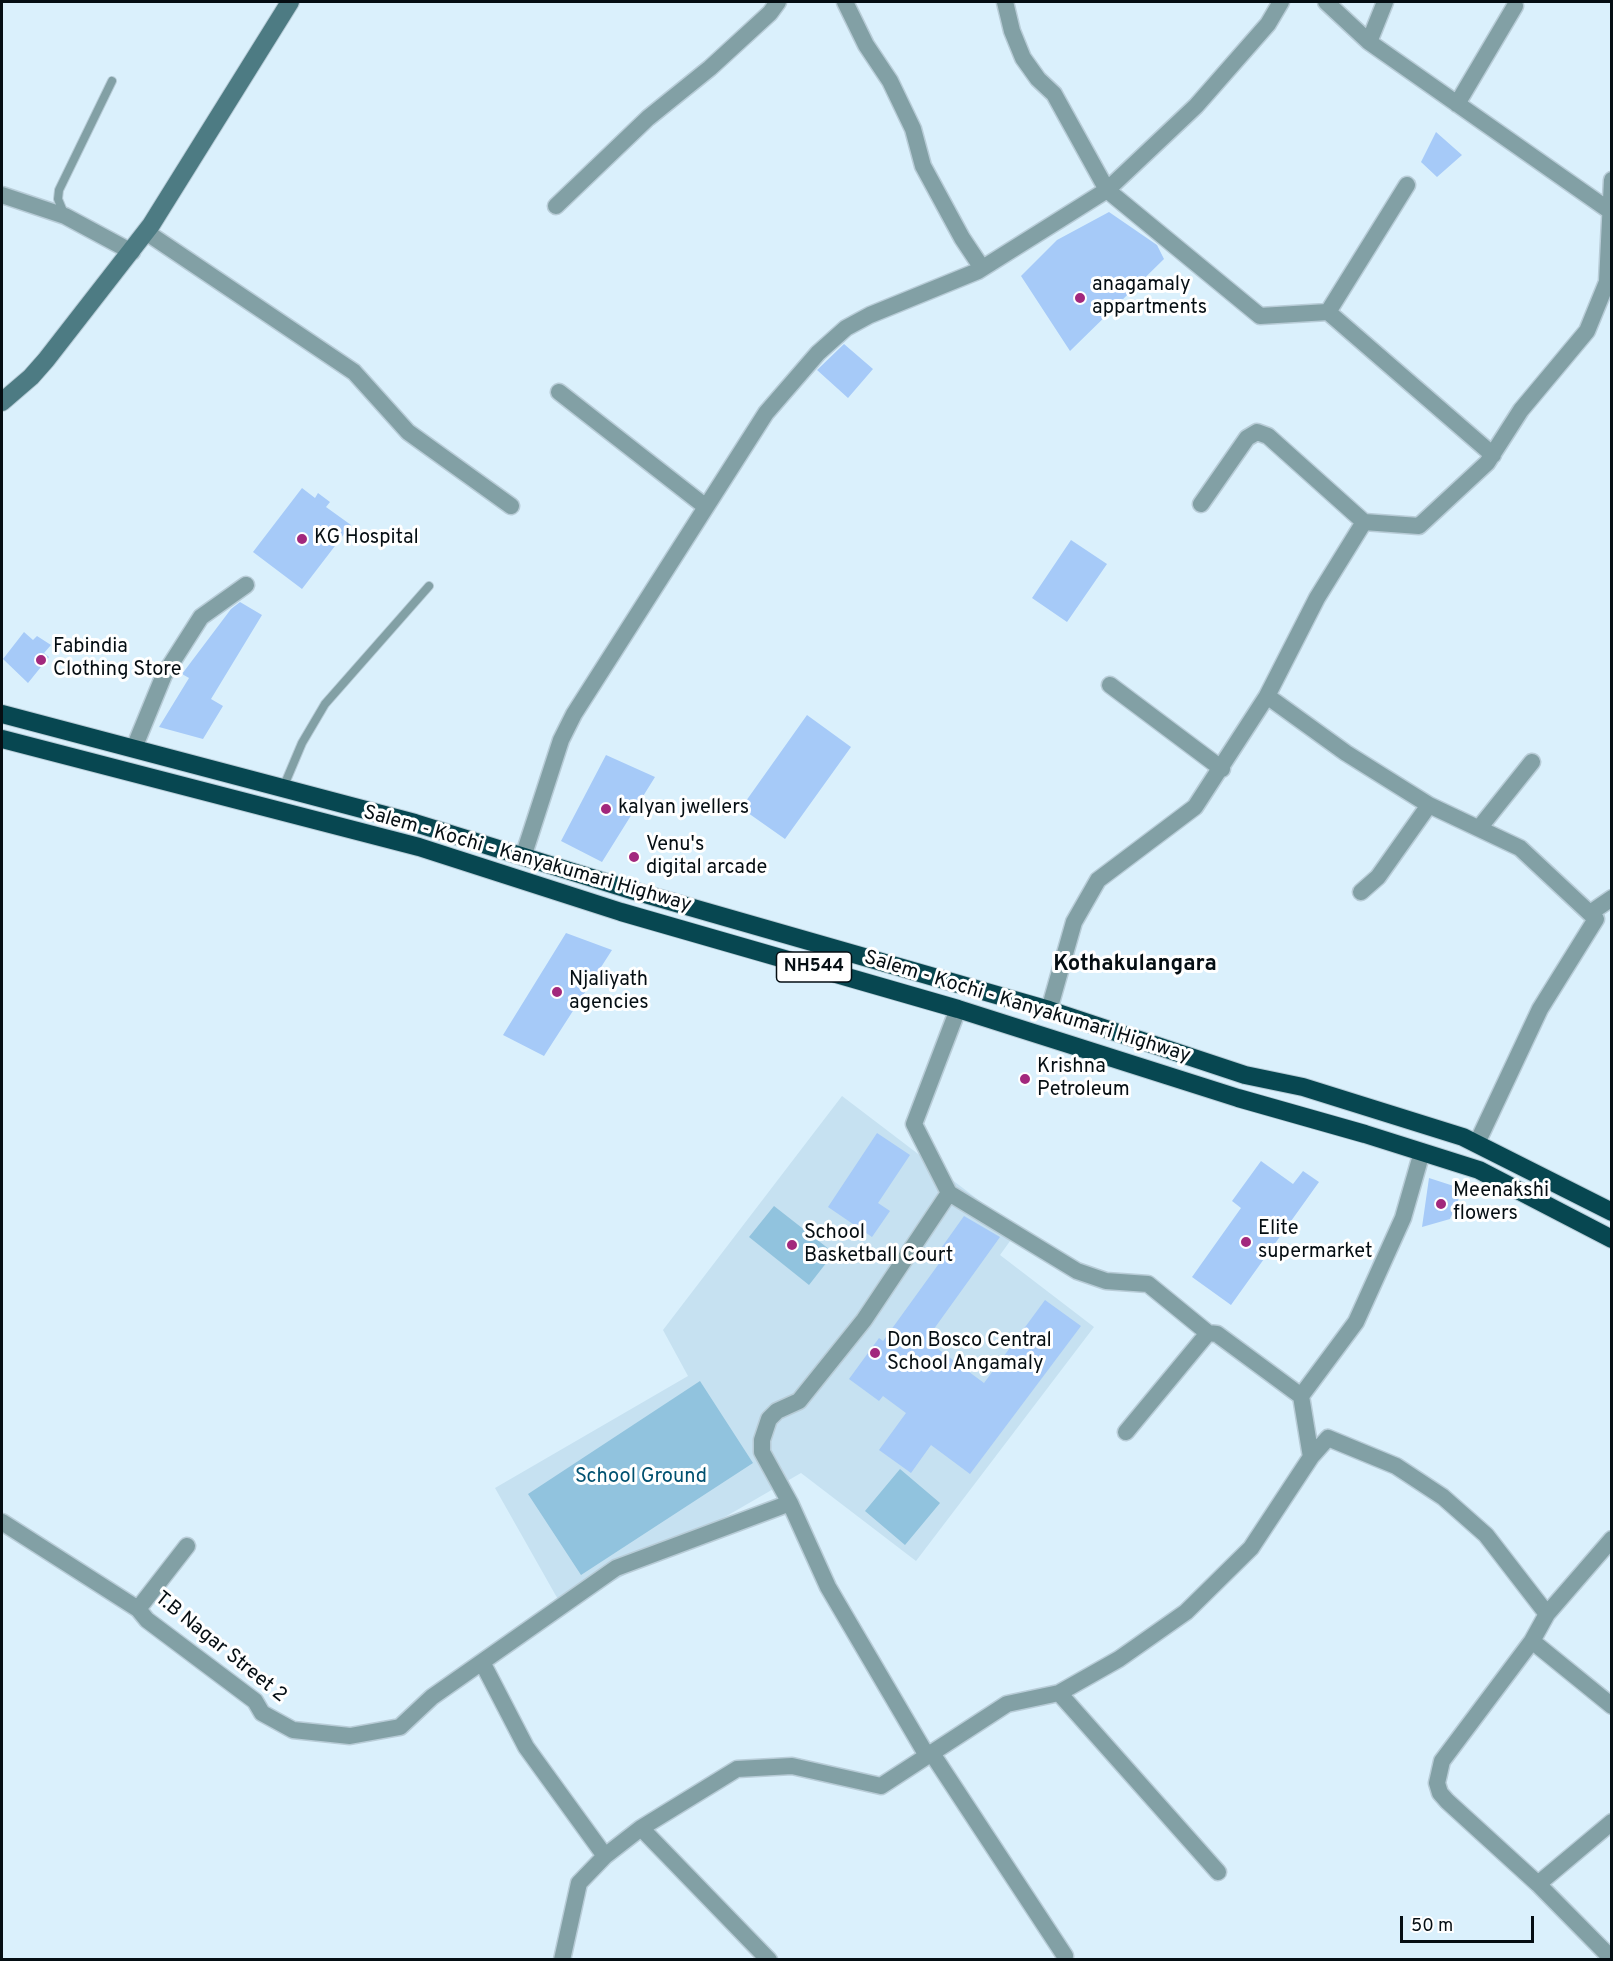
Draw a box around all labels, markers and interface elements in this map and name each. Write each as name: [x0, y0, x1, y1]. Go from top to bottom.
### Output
place label: anagamaly appartments: [1092, 274, 1207, 321]
marker: anagamaly appartments: [1073, 291, 1087, 305]
place label: KG Hospital: [314, 527, 419, 551]
marker: KG Hospital: [295, 532, 309, 546]
place label: Fabindia Clothing Store: [53, 636, 181, 683]
marker: Fabindia Clothing Store: [34, 653, 48, 667]
place label: kalyan jwellers: [618, 797, 749, 821]
street label: Salem - Kochi - Kanyakumari Highway: [360, 802, 694, 918]
marker: kalyan jwellers: [599, 802, 613, 816]
place label: Venu's digital arcade: [646, 834, 767, 881]
marker: Venu's digital arcade: [627, 850, 641, 864]
street label: Salem - Kochi - Kanyakumari Highway: [861, 947, 1193, 1069]
road number: NH544: [776, 952, 852, 982]
district label: Kothakulangara: [1053, 953, 1217, 979]
place label: Njaliyath agencies: [569, 969, 649, 1016]
marker: Njaliyath agencies: [550, 985, 564, 999]
place label: Krishna Petroleum: [1037, 1056, 1130, 1103]
marker: Krishna Petroleum: [1018, 1072, 1032, 1086]
place label: Meenakshi flowers: [1453, 1180, 1549, 1227]
marker: Meenakshi flowers: [1434, 1197, 1448, 1211]
place label: Elite supermarket: [1258, 1218, 1372, 1265]
place label: School Basketball Court: [804, 1222, 953, 1269]
marker: Elite supermarket: [1239, 1235, 1253, 1249]
marker: School Basketball Court: [785, 1238, 799, 1252]
place label: Don Bosco Central School Angamaly: [887, 1330, 1052, 1377]
marker: Don Bosco Central School Angamaly: [868, 1346, 882, 1360]
park label: School Ground: [575, 1466, 707, 1490]
street label: T.B Nagar Street 2: [149, 1587, 291, 1709]
scale bar: [1403, 1904, 1536, 1942]
text: 50 m: [1411, 1915, 1453, 1938]

